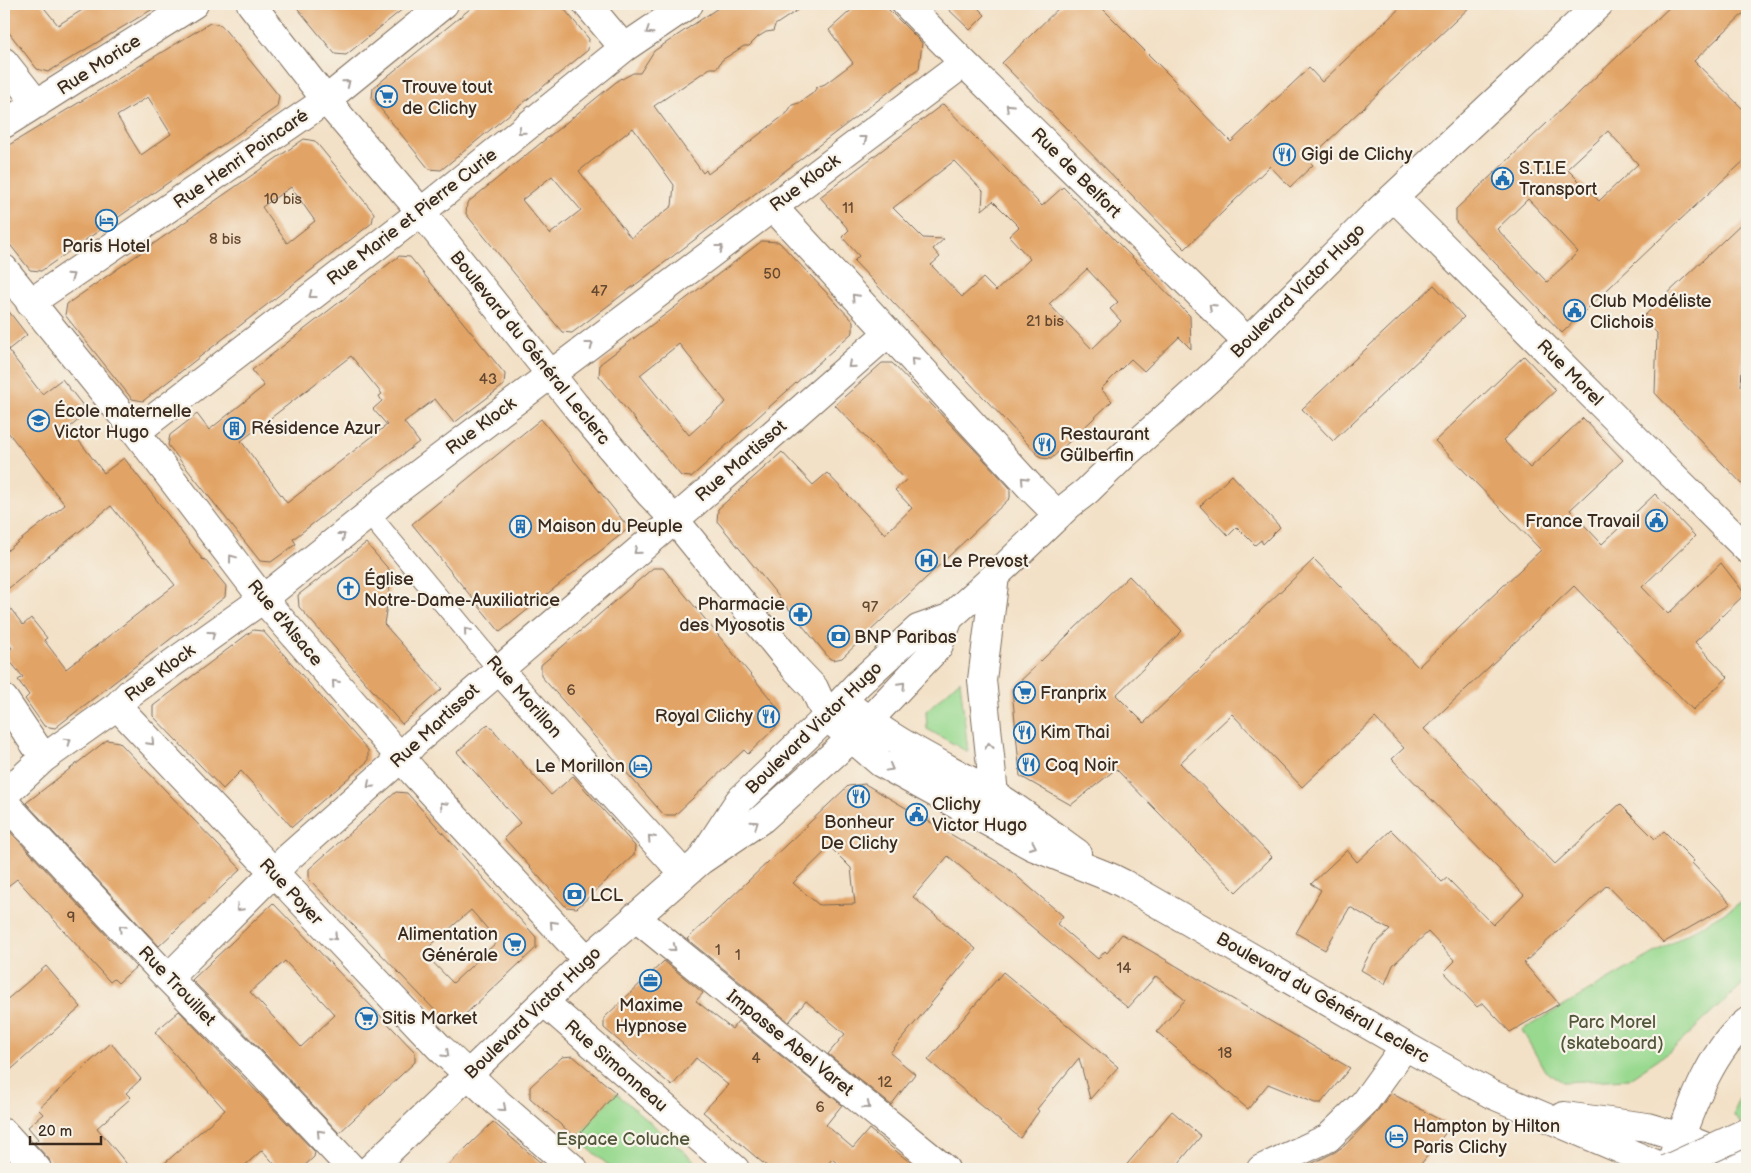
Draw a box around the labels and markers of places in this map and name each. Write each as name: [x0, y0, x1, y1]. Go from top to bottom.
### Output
place label: Trouve tout de Clichy: [402, 77, 493, 119]
supermarket icon: Trouve tout de Clichy: [374, 85, 398, 109]
restaurant icon: Gigi de Clichy: [1273, 142, 1297, 166]
place label: Gigi de Clichy: [1301, 144, 1414, 165]
place label: S.T.I.E Transport: [1519, 158, 1598, 200]
public building icon: S.T.I.E Transport: [1491, 166, 1515, 190]
hotel icon: Paris Hotel: [94, 209, 118, 233]
place label: Paris Hotel: [62, 236, 150, 257]
place label: Club Modéliste Clichois: [1590, 291, 1712, 333]
public building icon: Club Modéliste Clichois: [1562, 299, 1586, 323]
place label: École maternelle Victor Hugo: [54, 399, 192, 443]
school or university icon: École maternelle Victor Hugo: [26, 409, 50, 433]
building icon: Résidence Azur: [223, 416, 247, 440]
place label: Résidence Azur: [251, 418, 381, 439]
place label: Restaurant Gülberfin: [1060, 424, 1150, 466]
restaurant icon: Restaurant Gülberfin: [1032, 432, 1056, 456]
public building icon: France Travail: [1644, 509, 1668, 533]
place label: France Travail: [1525, 511, 1640, 532]
building icon: Maison du Peuple: [509, 514, 533, 538]
place label: Maison du Peuple: [537, 516, 683, 537]
hospital icon: Le Prevost: [914, 549, 938, 573]
place label: Le Prevost: [942, 551, 1029, 572]
place label: Église Notre-Dame-Auxiliatrice: [364, 567, 560, 611]
church icon: Église Notre-Dame-Auxiliatrice: [336, 577, 360, 601]
place label: Pharmacie des Myosotis: [679, 594, 785, 636]
pharmacy icon: Pharmacie des Myosotis: [789, 602, 813, 626]
bank icon: BNP Paribas: [826, 625, 850, 649]
place label: BNP Paribas: [854, 627, 957, 648]
supermarket icon: Franprix: [1012, 681, 1036, 705]
place label: Franprix: [1040, 683, 1107, 704]
restaurant icon: Royal Clichy: [757, 704, 781, 728]
place label: Royal Clichy: [655, 706, 754, 727]
restaurant icon: Kim Thai: [1012, 720, 1036, 744]
place label: Kim Thai: [1040, 722, 1110, 743]
restaurant icon: Coq Noir: [1017, 753, 1041, 777]
hotel icon: Le Morillon: [629, 754, 653, 778]
place label: Coq Noir: [1045, 755, 1118, 776]
place label: Le Morillon: [535, 756, 625, 777]
restaurant icon: Bonheur De Clichy: [847, 785, 871, 809]
place label: Clichy Victor Hugo: [932, 794, 1027, 836]
public building icon: Clichy Victor Hugo: [904, 802, 928, 826]
place label: Bonheur De Clichy: [820, 812, 898, 854]
bank icon: LCL: [562, 883, 586, 907]
place label: LCL: [590, 885, 624, 906]
place label: Alimentation Générale: [398, 924, 498, 966]
supermarket icon: Alimentation Générale: [502, 932, 526, 956]
office icon: Maxime Hypnose: [639, 968, 663, 992]
place label: Maxime Hypnose: [615, 995, 687, 1037]
supermarket icon: Sitis Market: [354, 1006, 378, 1030]
place label: Sitis Market: [382, 1008, 478, 1029]
place label: Hampton by Hilton Paris Clichy: [1413, 1116, 1560, 1158]
hotel icon: Hampton by Hilton Paris Clichy: [1385, 1124, 1409, 1148]

